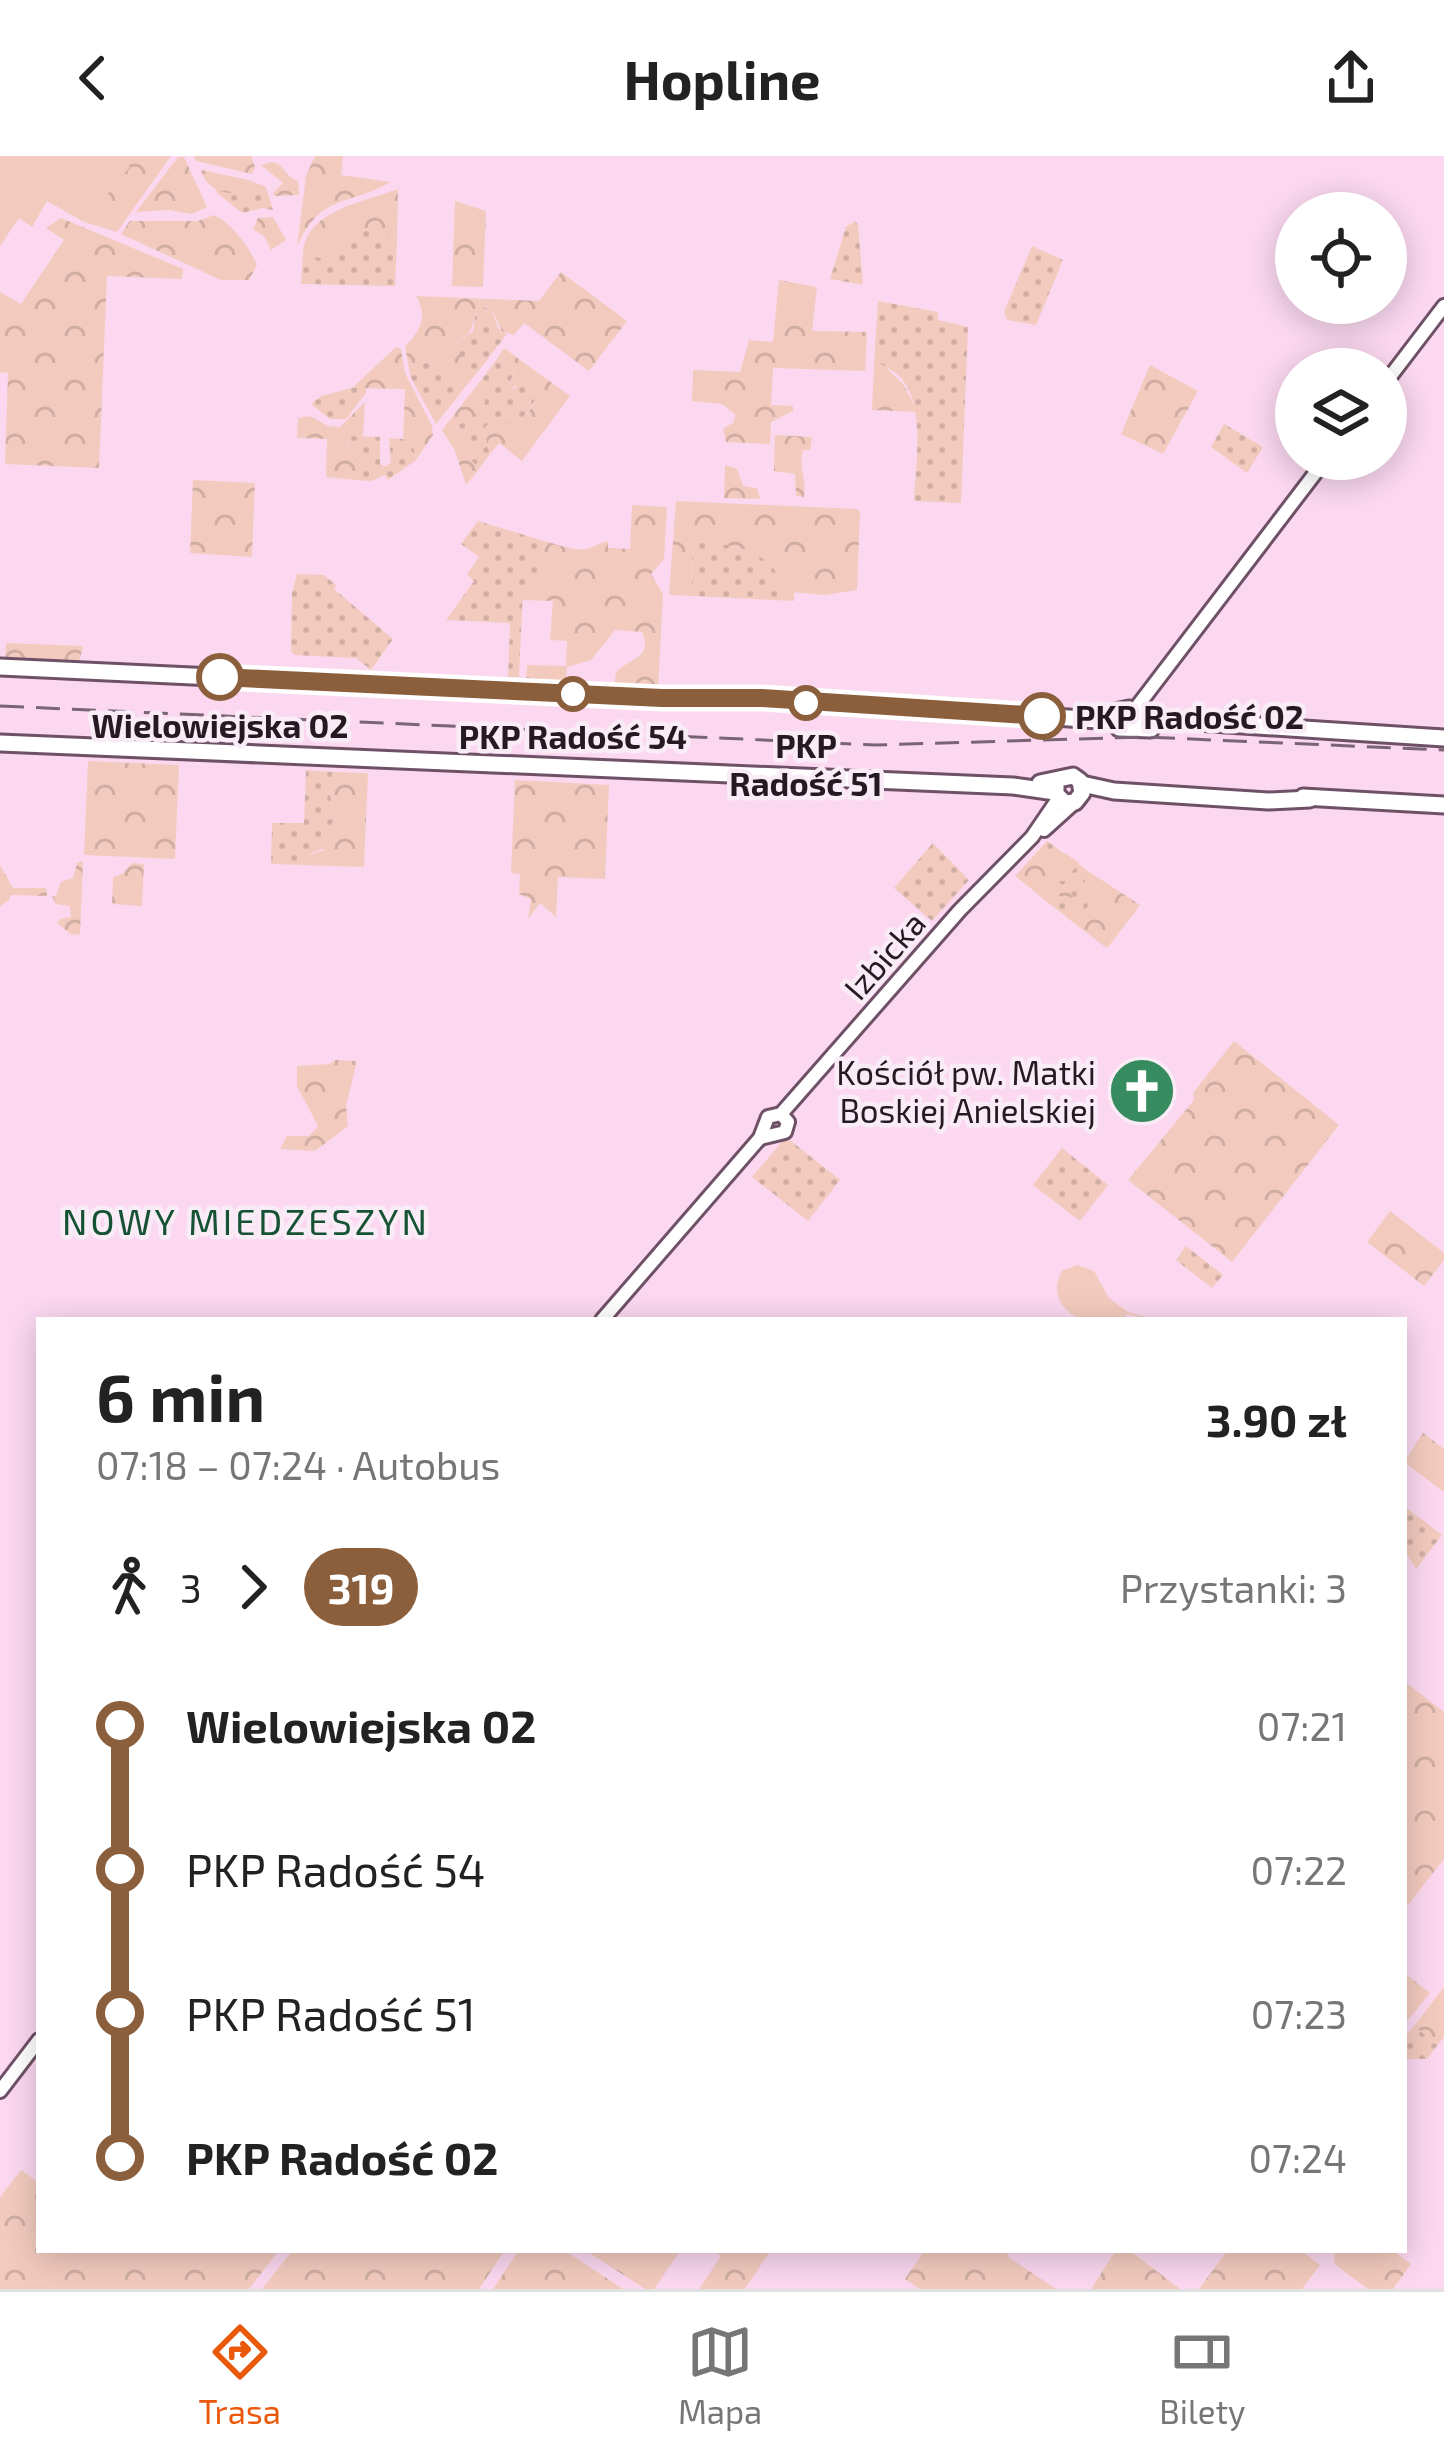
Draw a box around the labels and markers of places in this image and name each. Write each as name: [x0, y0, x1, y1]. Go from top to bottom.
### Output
marker: Wielowiejska 02: [198, 655, 242, 699]
marker: PKP Radość 54: [557, 678, 589, 710]
marker: PKP Radość 51: [790, 687, 822, 719]
marker: PKP Radość 02: [1020, 694, 1064, 738]
place label: PKP Radość 02: [1075, 696, 1304, 736]
place label: Wielowiejska 02: [92, 705, 348, 745]
place label: PKP Radość 54: [459, 716, 687, 756]
place label: PKP Radość 51: [729, 725, 883, 803]
place label: Kościół pw. Matki Boskiej Anielskiej: [836, 1052, 1096, 1130]
church icon: Kościół pw. Matki Boskiej Anielskiej: [1107, 1056, 1177, 1126]

